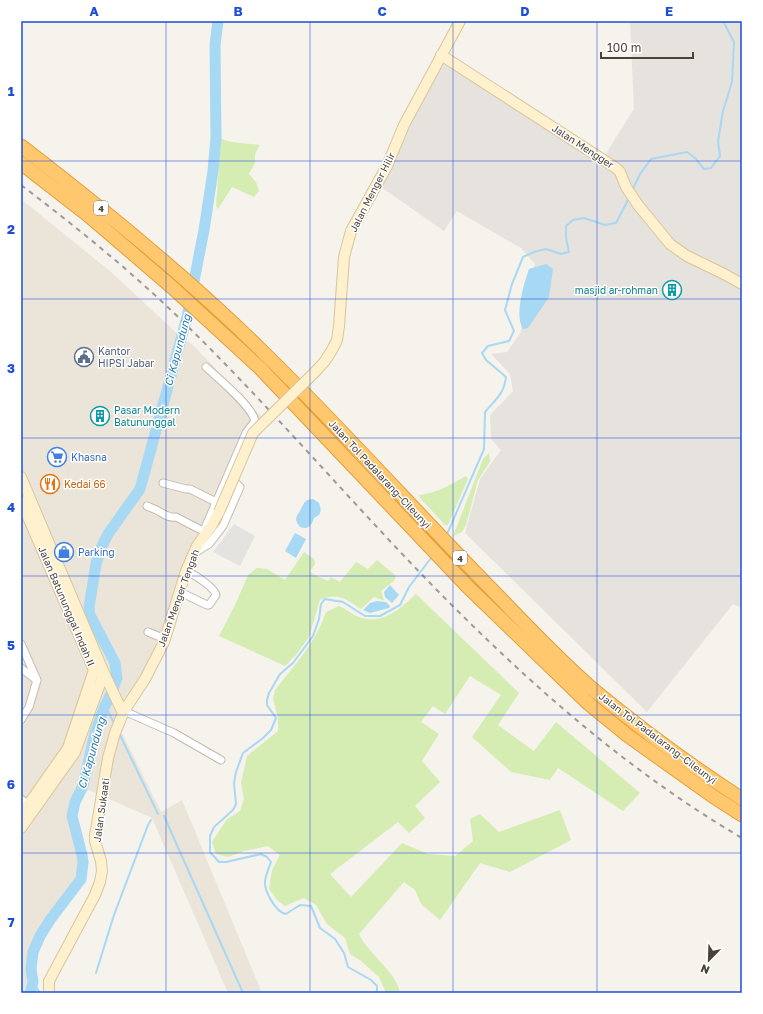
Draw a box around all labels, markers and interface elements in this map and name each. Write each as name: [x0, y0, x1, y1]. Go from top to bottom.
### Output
text: A: [89, 3, 99, 19]
text: B: [233, 3, 243, 19]
text: C: [377, 3, 387, 19]
text: D: [520, 3, 530, 19]
text: E: [665, 3, 673, 19]
scale bar: [601, 34, 693, 60]
text: 100 m: [607, 40, 641, 55]
text: 1: [8, 83, 15, 99]
street label: Jalan Mengger: [550, 122, 616, 170]
street label: Jalan Menger Hilir: [347, 150, 397, 234]
road number: 4: [94, 201, 108, 215]
text: 2: [7, 221, 15, 237]
building icon: masjid ar-rohman: [661, 279, 683, 301]
place label: masjid ar-rohman: [575, 284, 658, 296]
water label: Ci Kapundung: [161, 311, 194, 388]
place label: Kantor HIPSI Jabar: [98, 345, 154, 369]
public building icon: Kantor HIPSI Jabar: [73, 346, 95, 368]
text: 3: [7, 360, 15, 376]
place label: Pasar Modern Batununggal: [114, 404, 180, 428]
building icon: Pasar Modern Batununggal: [89, 405, 111, 427]
street label: Jalan Tol Padalarang–Cileunyi: [326, 417, 434, 531]
supermarket icon: Khasna: [46, 446, 68, 468]
place label: Khasna: [71, 451, 107, 463]
restaurant icon: Kedai 66: [39, 473, 61, 495]
place label: Kedai 66: [64, 478, 106, 490]
text: 4: [7, 499, 15, 515]
shop icon: Parking: [53, 541, 75, 563]
street label: Jalan Batununggal Indah II: [36, 544, 98, 668]
place label: Parking: [78, 546, 115, 558]
street label: Jalan Menger Tengah: [155, 548, 201, 648]
road number: 4: [453, 551, 467, 565]
text: 5: [7, 637, 15, 653]
street label: Jalan Tol Padalarang–Cileunyi: [597, 690, 719, 786]
water label: Ci Kapundung: [75, 714, 109, 791]
text: 6: [7, 776, 15, 792]
street label: Jalan Sukaati: [91, 777, 111, 843]
text: 7: [7, 914, 15, 930]
north arrow: [689, 940, 729, 980]
text: N: [699, 962, 711, 977]

